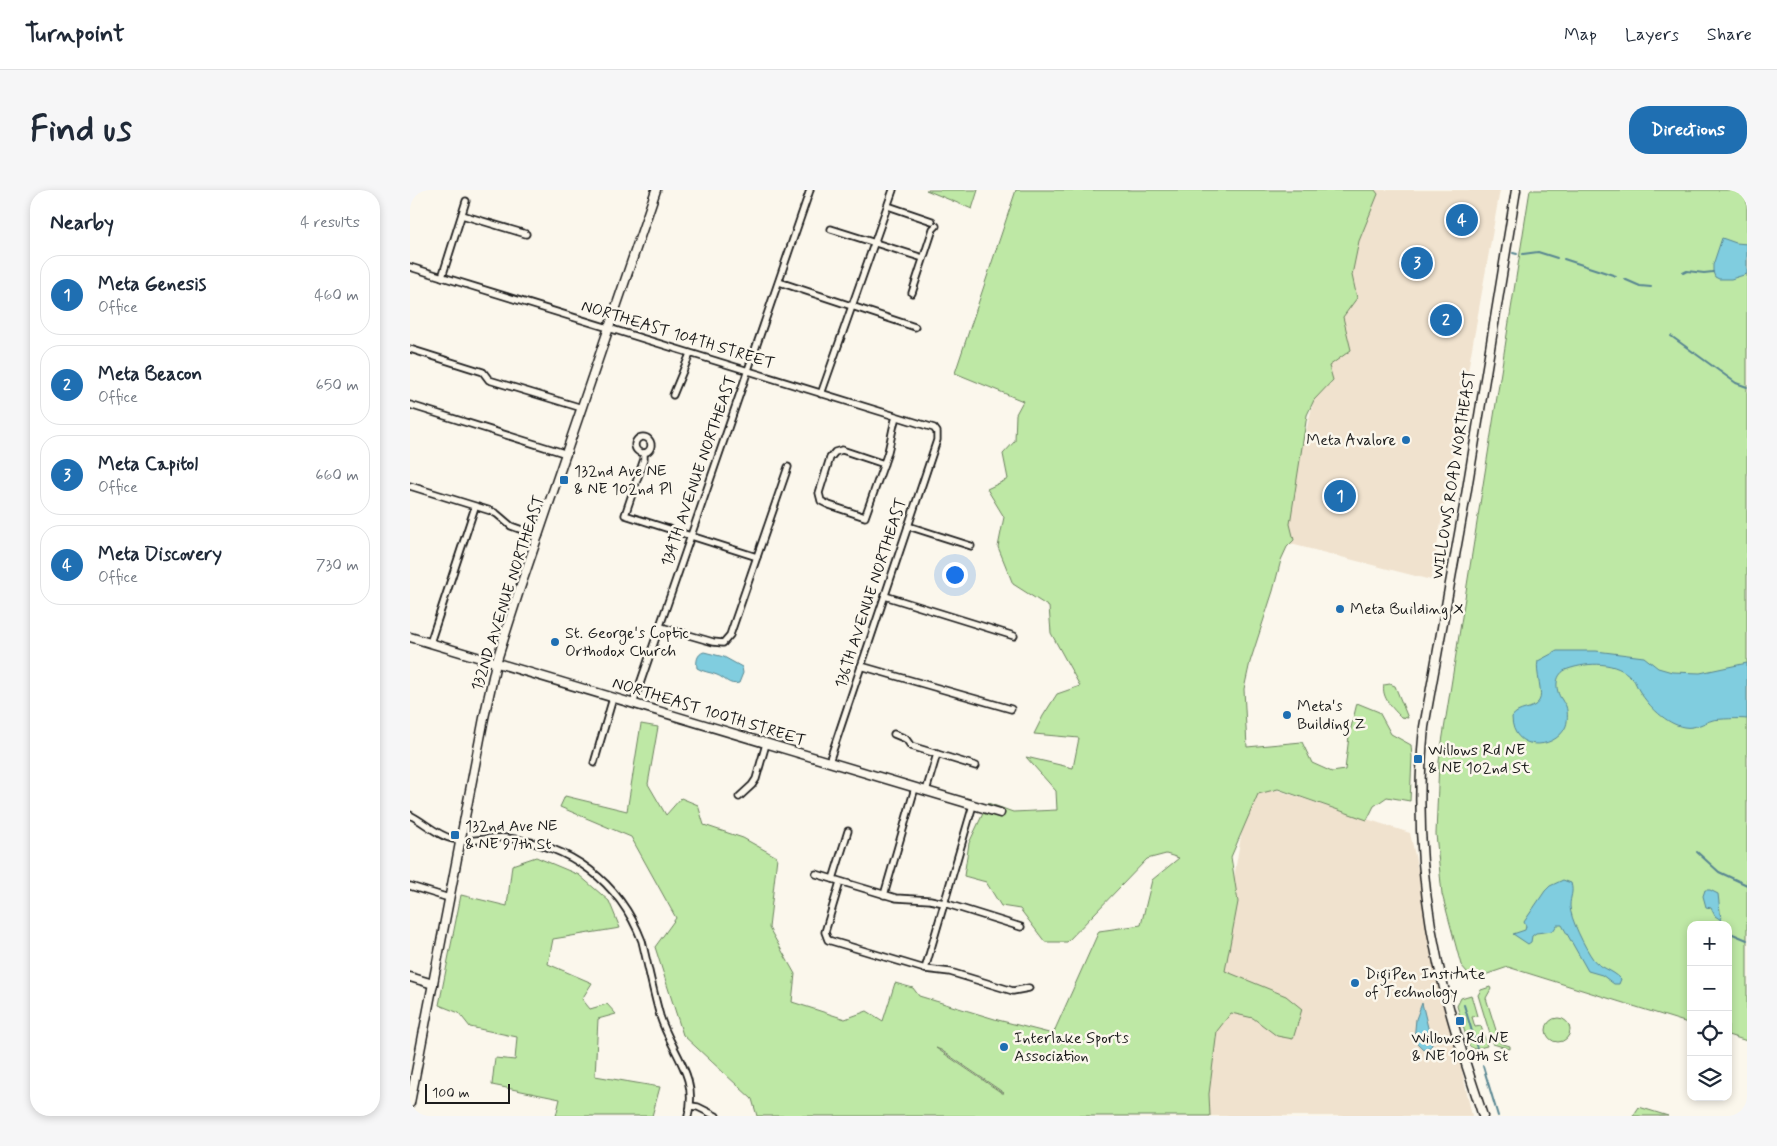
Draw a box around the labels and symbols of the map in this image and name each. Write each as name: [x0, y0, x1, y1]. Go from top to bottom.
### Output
pin: 4: [1446, 201, 1478, 239]
pin: 3: [1401, 244, 1433, 282]
street label: NORTHEAST 104TH STREET: [579, 296, 777, 374]
pin: 2: [1430, 301, 1462, 339]
street label: WILLOWS ROAD NORTHEAST: [1427, 369, 1481, 581]
street label: 134TH AVENUE NORTHEAST: [656, 373, 742, 569]
place label: Meta Avalore: [1306, 430, 1396, 451]
marker: Meta Avalore: [1400, 434, 1412, 446]
place label: 132nd Ave NE & NE 102nd Pl: [574, 461, 673, 500]
marker: 132nd Ave NE & NE 102nd Pl: [558, 474, 570, 486]
pin: 1: [1324, 477, 1356, 515]
street label: 132ND AVENUE NORTHEAST: [466, 492, 550, 694]
street label: 136TH AVENUE NORTHEAST: [830, 495, 912, 691]
your location: [942, 562, 968, 588]
place label: Meta Building X: [1350, 599, 1464, 620]
marker: Meta Building X: [1334, 603, 1346, 615]
place label: St. George's Coptic Orthodox Church: [565, 623, 689, 662]
marker: St. George's Coptic Orthodox Church: [549, 636, 561, 648]
street label: NORTHEAST 100TH STREET: [610, 673, 808, 751]
place label: Meta's Building Z: [1297, 696, 1366, 736]
marker: Meta's Building Z: [1281, 709, 1293, 721]
place label: Willows Rd NE & NE 102nd St: [1428, 740, 1531, 779]
marker: Willows Rd NE & NE 102nd St: [1412, 753, 1424, 765]
place label: 132nd Ave NE & NE 97th St: [465, 816, 557, 855]
marker: 132nd Ave NE & NE 97th St: [449, 829, 461, 841]
place label: DigiPen Institute of Technology: [1365, 964, 1485, 1004]
marker: DigiPen Institute of Technology: [1349, 977, 1361, 989]
marker: Willows Rd NE & NE 100th St: [1454, 1015, 1466, 1027]
place label: Interlake Sports Association: [1014, 1028, 1129, 1067]
place label: Willows Rd NE & NE 100th St: [1411, 1028, 1509, 1067]
marker: Interlake Sports Association: [998, 1041, 1010, 1053]
scale bar: [425, 1081, 510, 1104]

